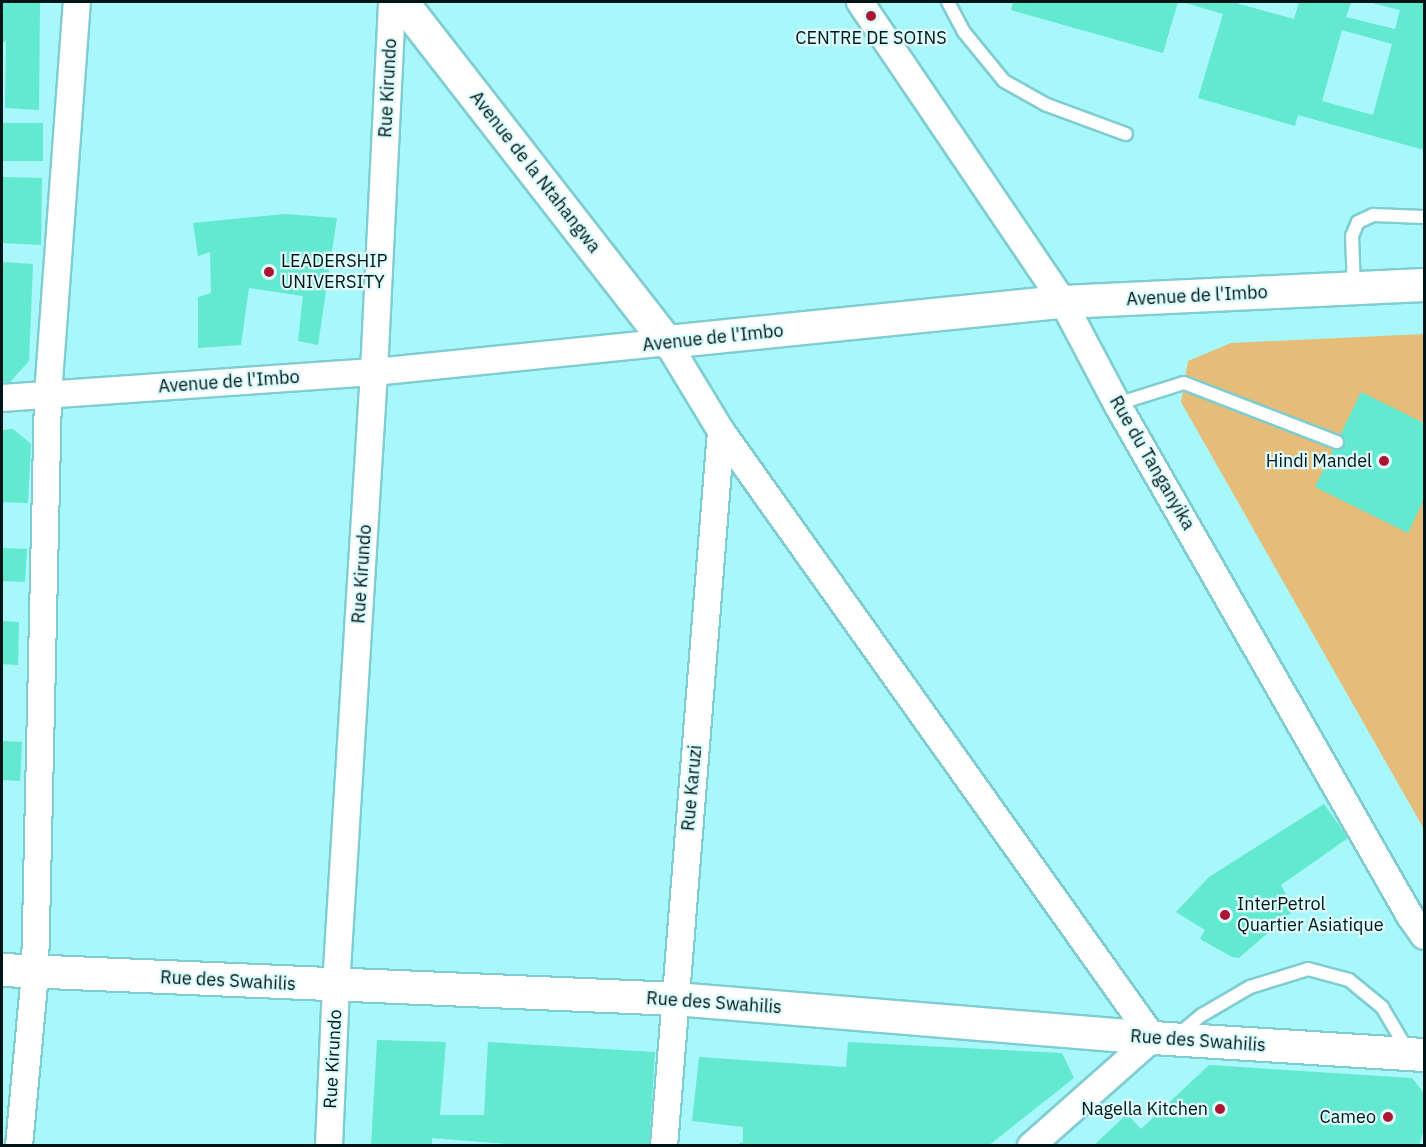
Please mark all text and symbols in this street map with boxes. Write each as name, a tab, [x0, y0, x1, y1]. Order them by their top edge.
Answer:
marker: CENTRE DE SOINS	[862, 7, 880, 25]
place label: CENTRE DE SOINS	[795, 27, 947, 49]
street label: Rue Kirundo	[375, 38, 401, 138]
street label: Avenue de la Ntahangwa	[465, 87, 605, 257]
place label: LEADERSHIP UNIVERSITY	[281, 251, 387, 294]
marker: LEADERSHIP UNIVERSITY	[262, 265, 276, 279]
street label: Avenue de l'Imbo	[1126, 282, 1268, 310]
street label: Avenue de l'Imbo	[641, 320, 785, 356]
street label: Avenue de l'Imbo	[158, 366, 300, 398]
street label: Rue du Tanganyika	[1105, 392, 1199, 534]
place label: Hindi Mandel	[1266, 450, 1372, 472]
marker: Hindi Mandel	[1377, 454, 1391, 468]
street label: Rue Kirundo	[348, 524, 376, 624]
street label: Rue Karuzi	[677, 744, 707, 832]
place label: InterPetrol Quartier Asiatique	[1237, 894, 1384, 936]
marker: InterPetrol Quartier Asiatique	[1218, 908, 1232, 922]
street label: Rue des Swahilis	[160, 967, 296, 995]
street label: Rue des Swahilis	[645, 987, 783, 1019]
street label: Rue Kirundo	[320, 1009, 346, 1109]
street label: Rue des Swahilis	[1129, 1025, 1267, 1057]
place label: Nagella Kitchen	[1081, 1098, 1208, 1120]
marker: Nagella Kitchen	[1213, 1102, 1227, 1116]
place label: Cameo	[1320, 1106, 1376, 1128]
marker: Cameo	[1381, 1110, 1395, 1124]

